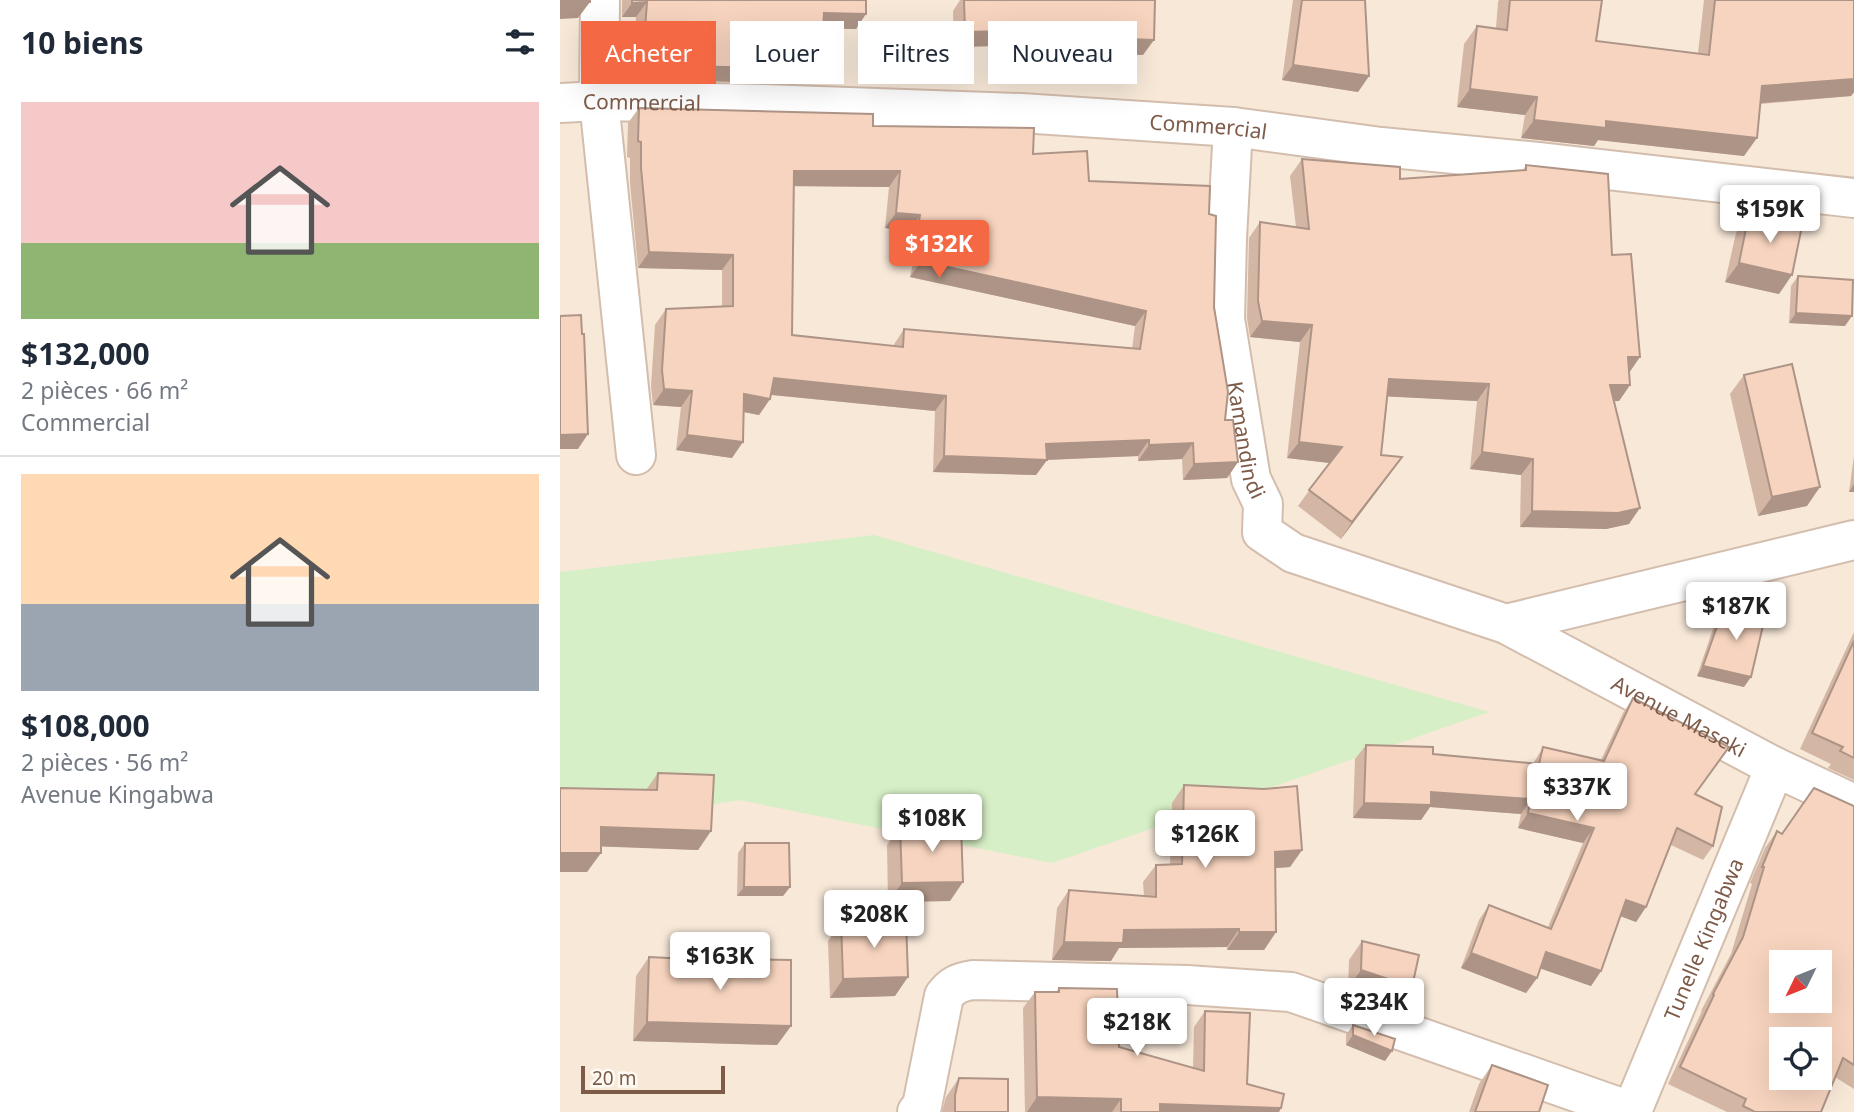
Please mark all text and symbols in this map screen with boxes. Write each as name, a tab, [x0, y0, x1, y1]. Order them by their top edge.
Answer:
chip: Acheter	[581, 21, 716, 84]
chip: Louer	[730, 21, 844, 84]
chip: Filtres	[858, 21, 974, 84]
chip: Nouveau	[988, 21, 1137, 84]
text: 10 biens	[21, 22, 144, 63]
icon: filters	[501, 23, 539, 61]
street label: Commercial	[582, 87, 701, 117]
street label: Commercial	[1148, 108, 1269, 145]
icon: home	[217, 147, 343, 273]
pin: $159K	[1721, 186, 1819, 245]
text: $159K	[1736, 192, 1804, 224]
pin: $132K	[890, 220, 988, 280]
text: $132K	[905, 227, 973, 259]
text: $132,000	[21, 333, 150, 374]
text: 2 pièces · 66 m²	[21, 374, 188, 406]
street label: Kamandindi	[1221, 379, 1272, 503]
text: Commercial	[21, 406, 150, 438]
icon: home	[217, 519, 343, 645]
pin: $187K	[1687, 582, 1785, 642]
text: $187K	[1702, 589, 1770, 621]
street label: Avenue Maseki	[1607, 669, 1751, 763]
text: $108,000	[21, 705, 150, 746]
text: 2 pièces · 56 m²	[21, 746, 188, 778]
pin: $337K	[1528, 764, 1626, 823]
text: $337K	[1543, 770, 1611, 802]
text: Avenue Kingabwa	[21, 778, 214, 810]
pin: $108K	[883, 794, 981, 854]
text: $108K	[898, 801, 966, 833]
pin: $126K	[1156, 810, 1254, 870]
text: $126K	[1171, 817, 1239, 849]
street label: Tunelle Kingabwa	[1657, 854, 1750, 1025]
pin: $208K	[825, 890, 923, 950]
text: $208K	[840, 897, 908, 929]
pin: $163K	[671, 932, 769, 992]
text: $163K	[686, 939, 754, 971]
north arrow	[1769, 950, 1832, 1013]
map controls	[1769, 950, 1832, 1090]
pin: $234K	[1325, 978, 1423, 1038]
text: $234K	[1340, 985, 1408, 1017]
pin: $218K	[1088, 998, 1186, 1058]
text: $218K	[1103, 1005, 1171, 1037]
button: locate	[1769, 1027, 1832, 1090]
scale bar	[581, 1063, 724, 1095]
text: 20 m	[592, 1065, 636, 1091]

